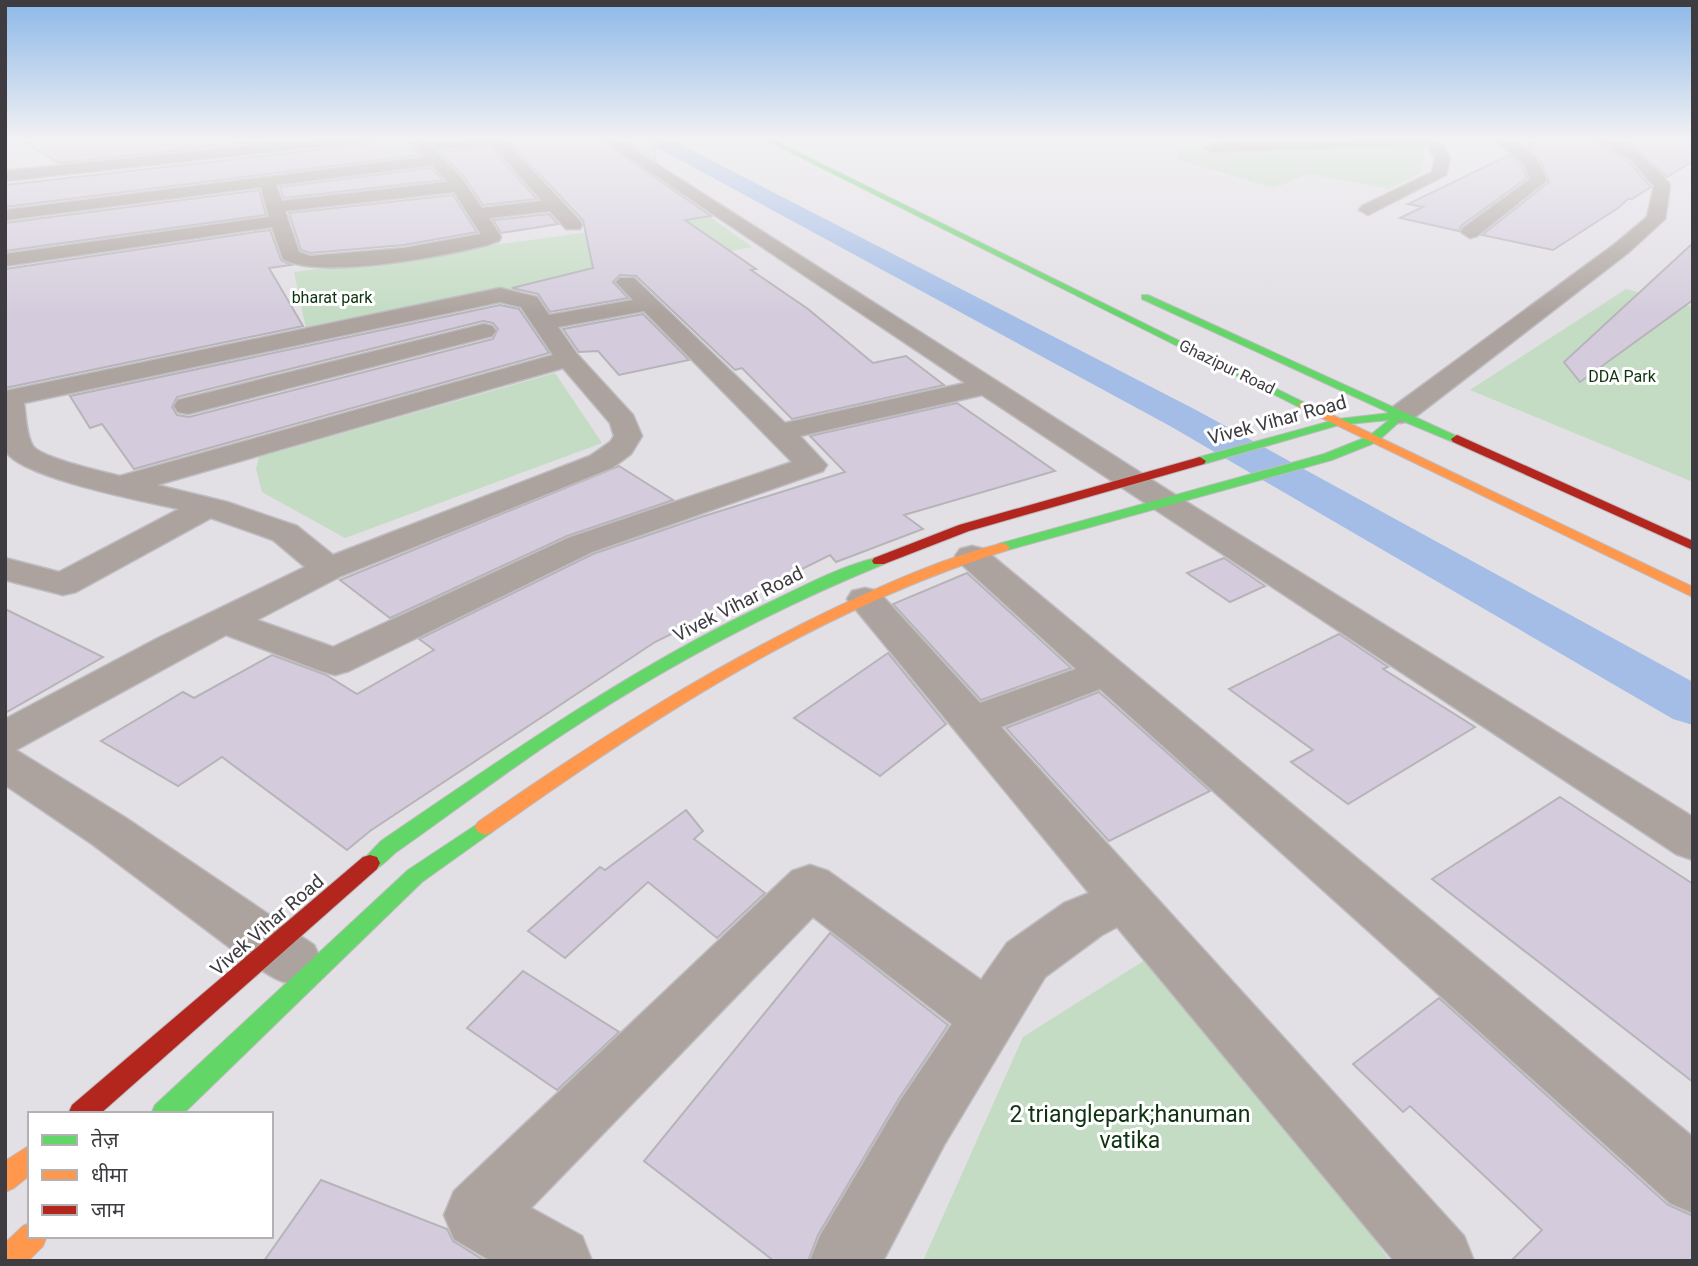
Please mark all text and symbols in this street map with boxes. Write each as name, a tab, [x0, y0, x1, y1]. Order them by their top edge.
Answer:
park label: bharat park	[292, 288, 373, 307]
street label: Ghazipur Road	[1176, 336, 1278, 398]
park label: DDA Park	[1588, 367, 1657, 386]
street label: Vivek Vihar Road	[1205, 390, 1349, 450]
street label: Vivek Vihar Road	[669, 561, 807, 647]
street label: Vivek Vihar Road	[206, 870, 328, 980]
park label: 2 trianglepark;hanuman vatika	[1009, 1101, 1251, 1154]
legend	[28, 1112, 273, 1238]
text: तेज़	[91, 1128, 119, 1152]
text: धीमा	[91, 1163, 128, 1187]
text: जाम	[91, 1198, 125, 1222]

